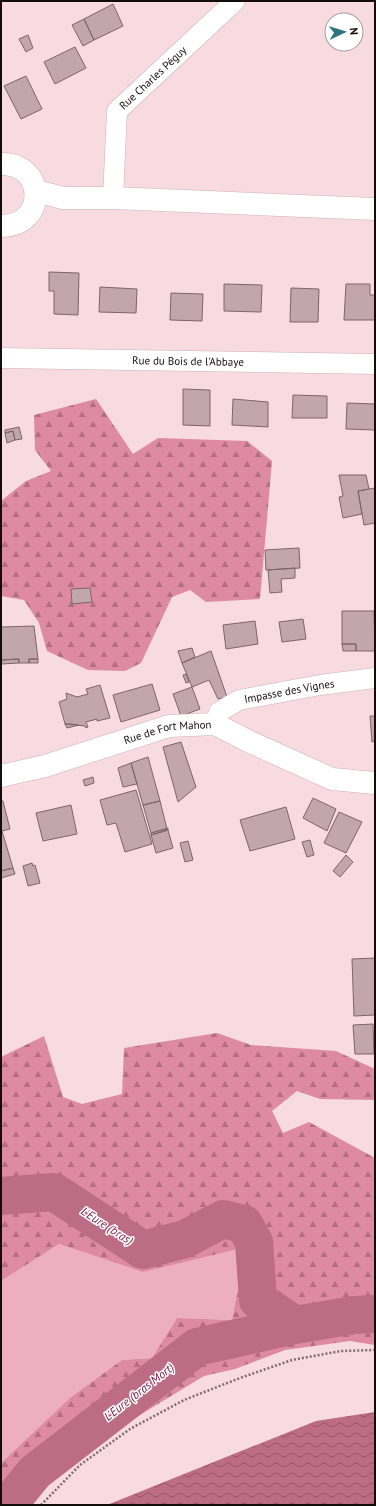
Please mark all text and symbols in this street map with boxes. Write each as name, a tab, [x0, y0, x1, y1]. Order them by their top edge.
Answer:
north arrow	[324, 12, 364, 52]
text: N	[347, 27, 361, 35]
street label: Rue Charles Péguy	[116, 42, 190, 112]
street label: Rue du Bois de l'Abbaye	[132, 353, 244, 369]
street label: Impasse des Vignes	[243, 676, 336, 706]
street label: Rue de Fort Mahon	[122, 717, 212, 747]
water label: L'Eure (bras)	[78, 1203, 136, 1248]
water label: L'Eure (bras Mort)	[101, 1360, 177, 1424]

